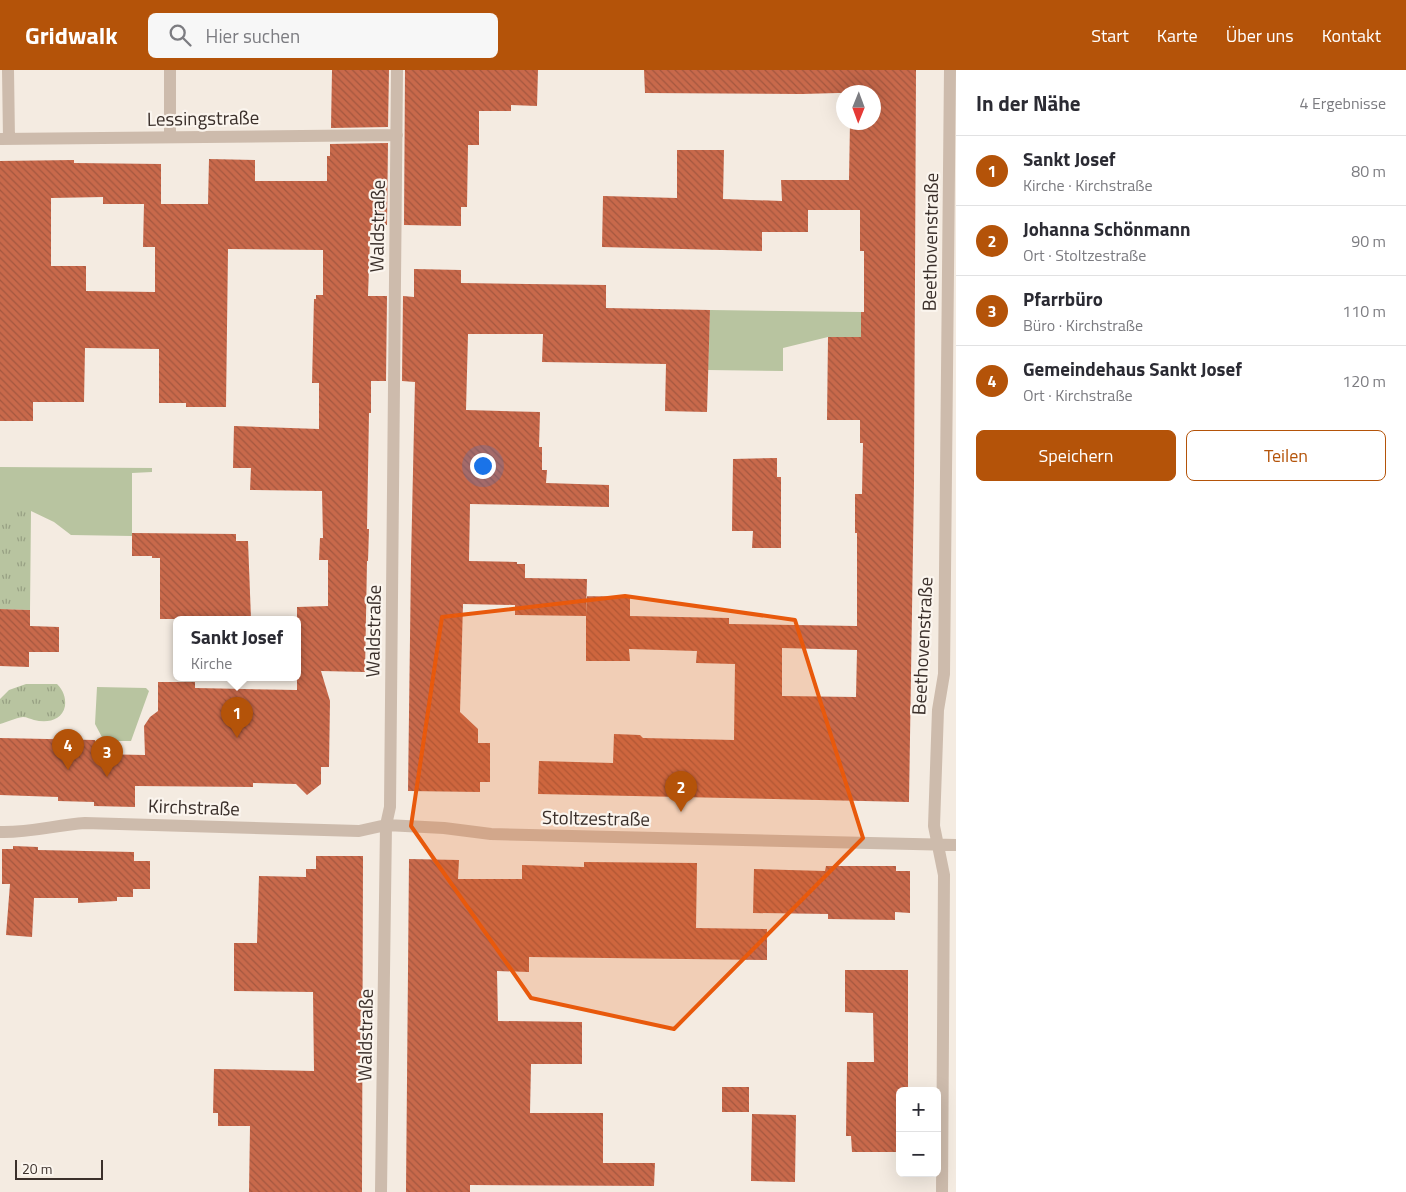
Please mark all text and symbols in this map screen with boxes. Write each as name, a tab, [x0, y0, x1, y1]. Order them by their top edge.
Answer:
search box	[148, 13, 498, 58]
text: Gridwalk	[25, 17, 118, 53]
icon: search	[166, 21, 194, 49]
text: Hier suchen	[206, 21, 300, 50]
text: Start	[1091, 22, 1129, 49]
text: Karte	[1157, 22, 1198, 49]
text: Über uns	[1226, 22, 1294, 49]
text: Kontakt	[1322, 22, 1381, 49]
north arrow	[836, 85, 881, 130]
text: In der Nähe	[976, 87, 1081, 119]
text: 4 Ergebnisse	[1299, 91, 1386, 115]
street label: Lessingstraße	[146, 102, 259, 133]
text: Sankt Josef	[1023, 144, 1116, 173]
text: 1	[988, 159, 996, 183]
text: 80 m	[1351, 159, 1386, 183]
street label: Beethovenstraße	[914, 173, 945, 311]
text: Kirche · Kirchstraße	[1023, 173, 1153, 197]
street label: Waldstraße	[361, 179, 392, 273]
text: Johanna Schönmann	[1023, 214, 1190, 243]
text: 2	[988, 229, 996, 253]
text: 90 m	[1351, 229, 1386, 253]
text: Ort · Stoltzestraße	[1023, 243, 1146, 267]
text: Pfarrbüro	[1023, 284, 1103, 313]
text: 3	[988, 299, 996, 323]
text: 110 m	[1342, 299, 1386, 323]
text: Büro · Kirchstraße	[1023, 313, 1143, 337]
text: Gemeindehaus Sankt Josef	[1023, 354, 1242, 383]
text: 4	[988, 369, 996, 393]
text: 120 m	[1342, 369, 1386, 393]
text: Ort · Kirchstraße	[1023, 383, 1133, 407]
button: Speichern	[976, 430, 1176, 481]
button: Teilen	[1186, 430, 1386, 481]
your location	[470, 453, 496, 479]
street label: Beethovenstraße	[903, 576, 940, 716]
street label: Waldstraße	[357, 584, 388, 678]
popup	[173, 616, 301, 681]
text: Sankt Josef	[191, 622, 283, 651]
text: Kirche	[191, 651, 232, 675]
pin: 1	[221, 697, 253, 738]
pin: 4	[52, 729, 84, 770]
pin: 3	[91, 736, 123, 777]
pin: 2	[665, 771, 697, 812]
street label: Kirchstraße	[148, 790, 240, 823]
street label: Stoltzestraße	[542, 802, 650, 833]
street label: Waldstraße	[349, 988, 380, 1082]
map controls	[896, 1087, 941, 1177]
button: +	[896, 1087, 941, 1132]
button: −	[896, 1132, 941, 1177]
scale bar	[15, 1157, 102, 1180]
text: 20 m	[22, 1158, 52, 1179]

